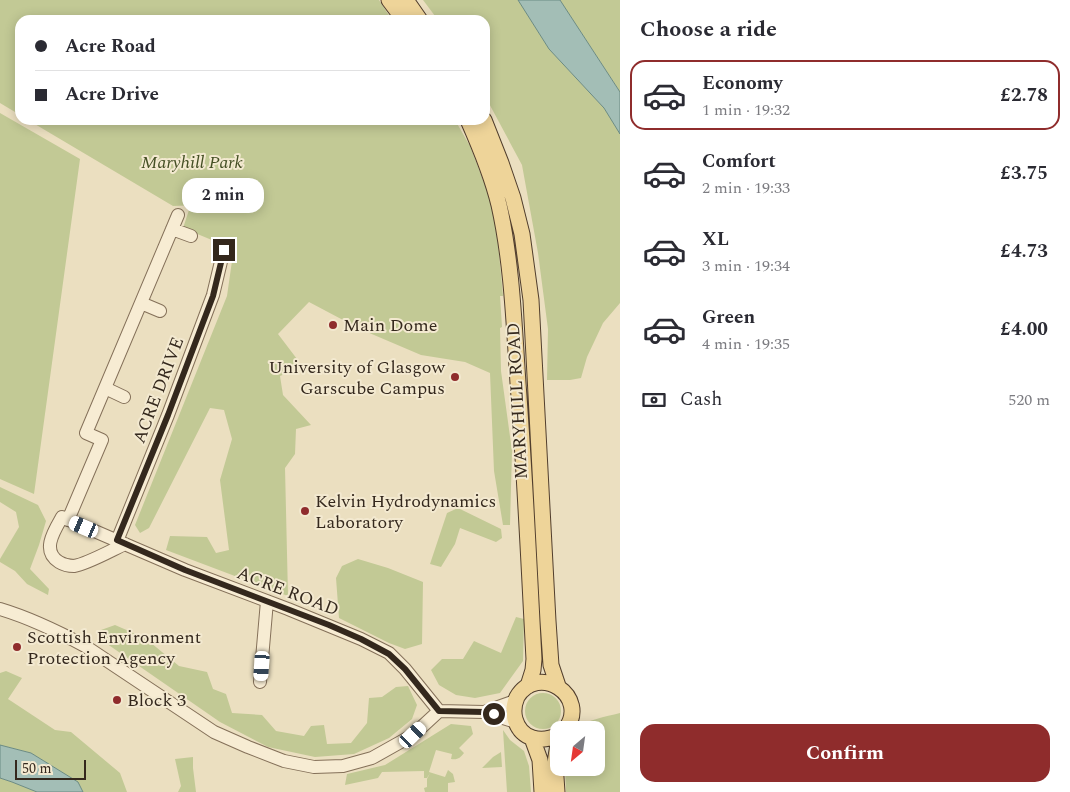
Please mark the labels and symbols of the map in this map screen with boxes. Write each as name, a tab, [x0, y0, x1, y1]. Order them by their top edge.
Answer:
park label: Maryhill Park	[141, 149, 244, 176]
callout: 2 min	[183, 178, 265, 212]
route end	[213, 239, 235, 261]
place label: Main Dome	[343, 312, 438, 339]
marker: Main Dome	[327, 319, 339, 331]
street label: MARYHILL ROAD	[500, 322, 535, 480]
street label: ACRE DRIVE	[126, 333, 191, 447]
place label: University of Glasgow Garscube Campus	[269, 354, 445, 402]
marker: University of Glasgow Garscube Campus	[449, 371, 461, 383]
place label: Kelvin Hydrodynamics Laboratory	[315, 488, 496, 536]
marker: Kelvin Hydrodynamics Laboratory	[299, 505, 311, 517]
car	[67, 514, 100, 540]
street label: ACRE ROAD	[233, 560, 343, 623]
place label: Scottish Environment Protection Agency	[27, 624, 201, 672]
marker: Scottish Environment Protection Agency	[11, 641, 23, 653]
car	[253, 651, 270, 681]
place label: Block 3	[127, 687, 186, 714]
marker: Block 3	[111, 694, 123, 706]
route start	[483, 703, 505, 725]
car	[396, 719, 429, 751]
north arrow	[550, 721, 605, 776]
scale bar	[15, 757, 86, 780]

